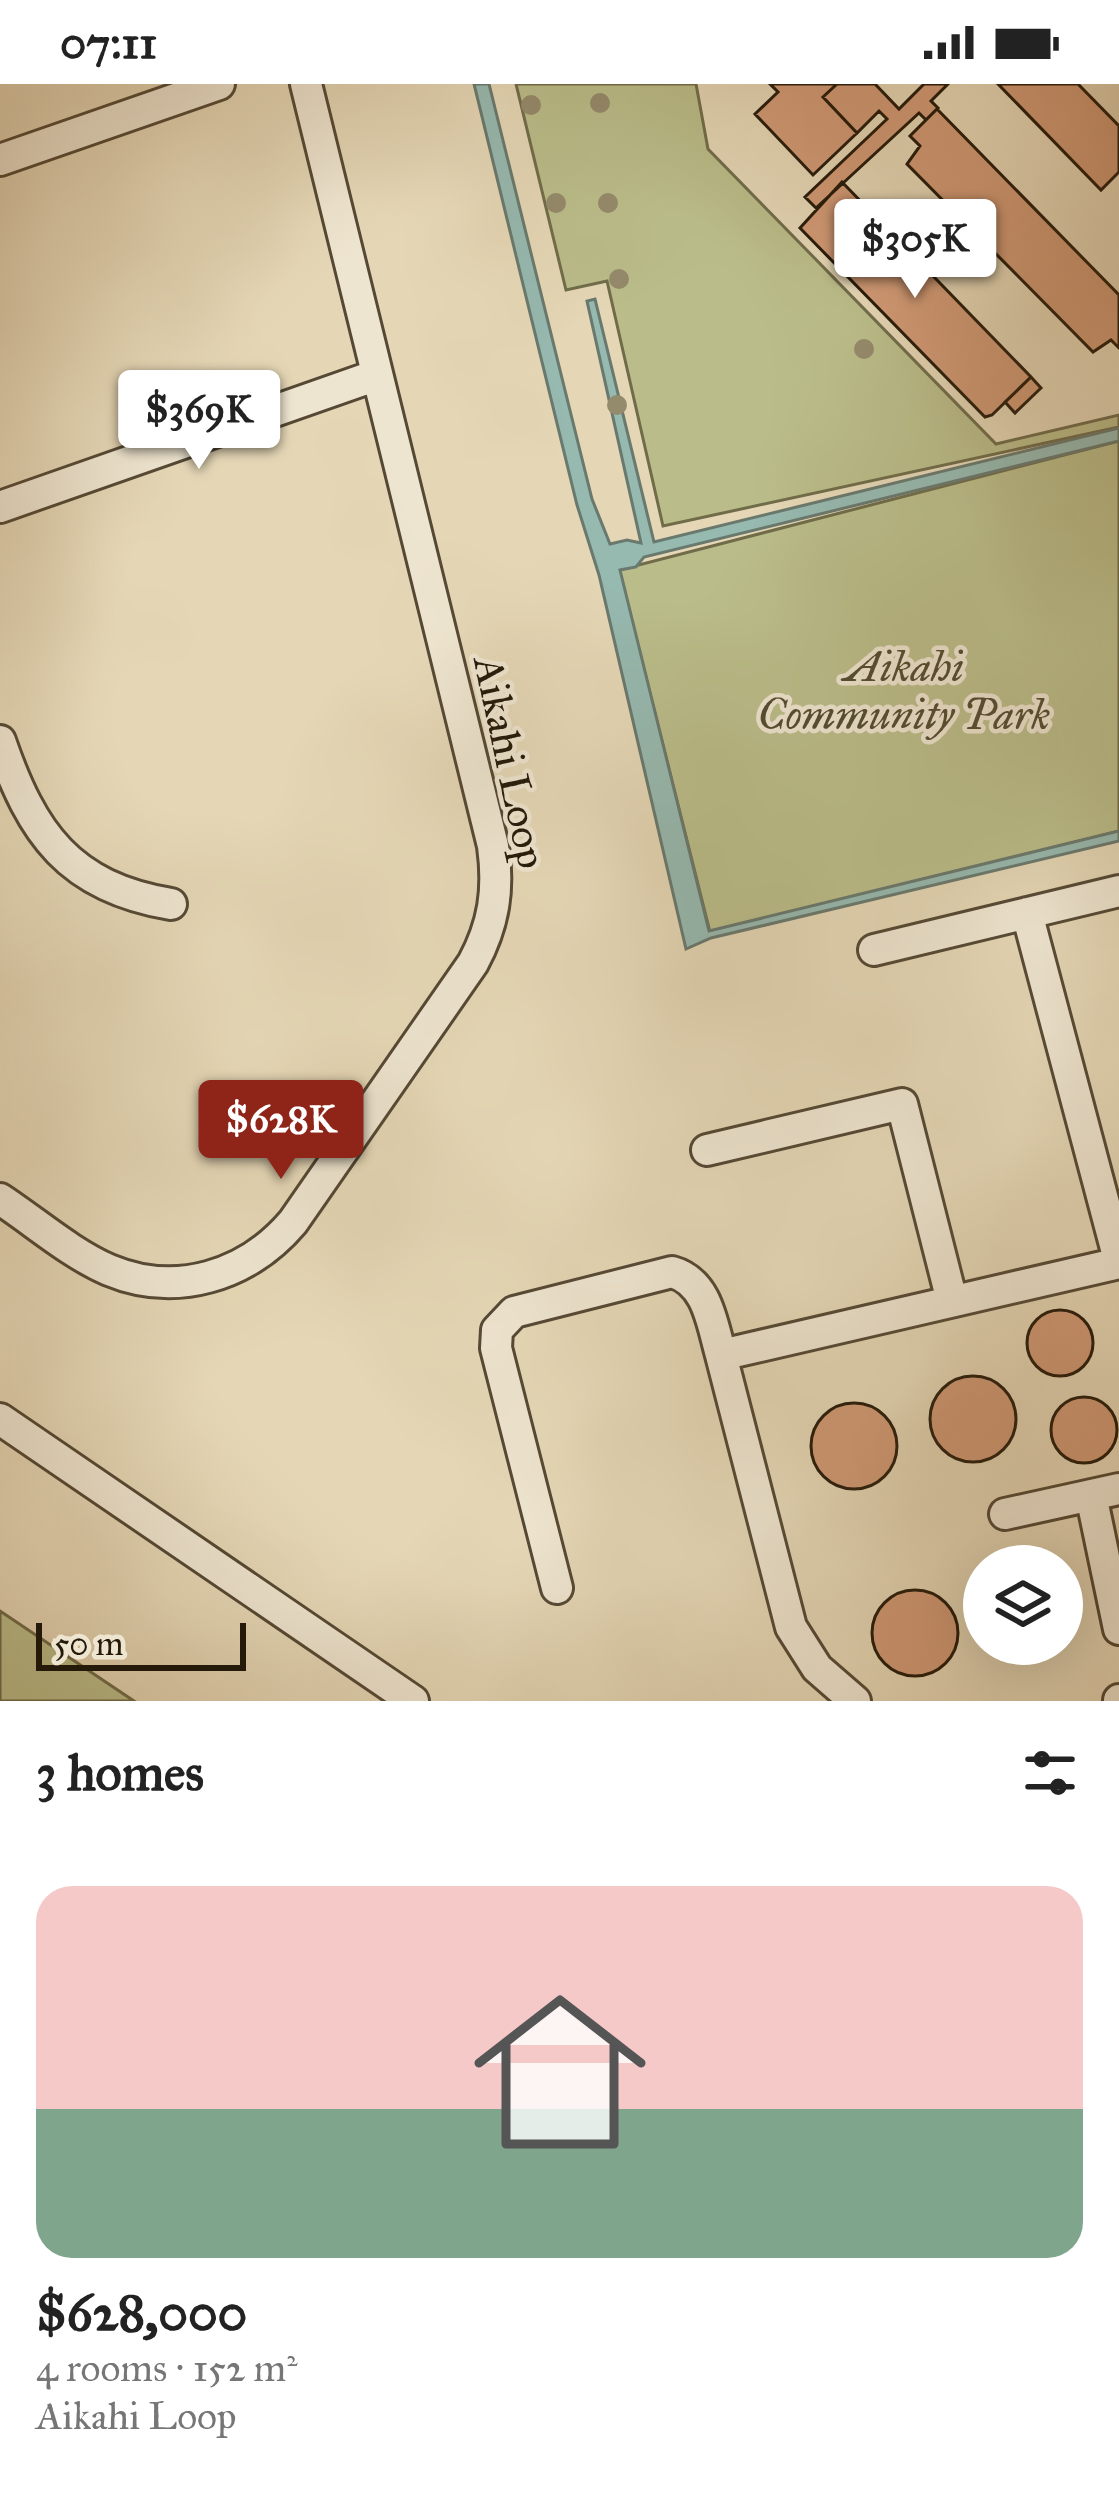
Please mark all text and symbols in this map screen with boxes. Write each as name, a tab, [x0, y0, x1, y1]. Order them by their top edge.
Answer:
text: 07:11	[60, 15, 157, 70]
pin: $305K	[831, 199, 999, 301]
text: $305K	[861, 214, 969, 262]
pin: $369K	[115, 370, 283, 472]
text: $369K	[145, 385, 253, 433]
park label: Aikahi Community Park	[758, 641, 1051, 741]
street label: Aikahi Loop	[462, 649, 558, 873]
pin: $628K	[197, 1080, 365, 1182]
text: $628K	[225, 1095, 337, 1143]
map controls	[963, 1545, 1083, 1665]
button: layers	[963, 1545, 1083, 1665]
scale bar	[36, 1617, 246, 1670]
text: 50 m	[54, 1624, 123, 1664]
icon: filters	[1017, 1740, 1083, 1806]
text: 3 homes	[36, 1742, 204, 1804]
icon: home	[452, 1964, 668, 2180]
text: $628,000	[36, 2282, 247, 2344]
text: 4 rooms · 152 m²	[36, 2344, 298, 2392]
text: Aikahi Loop	[36, 2392, 237, 2440]

